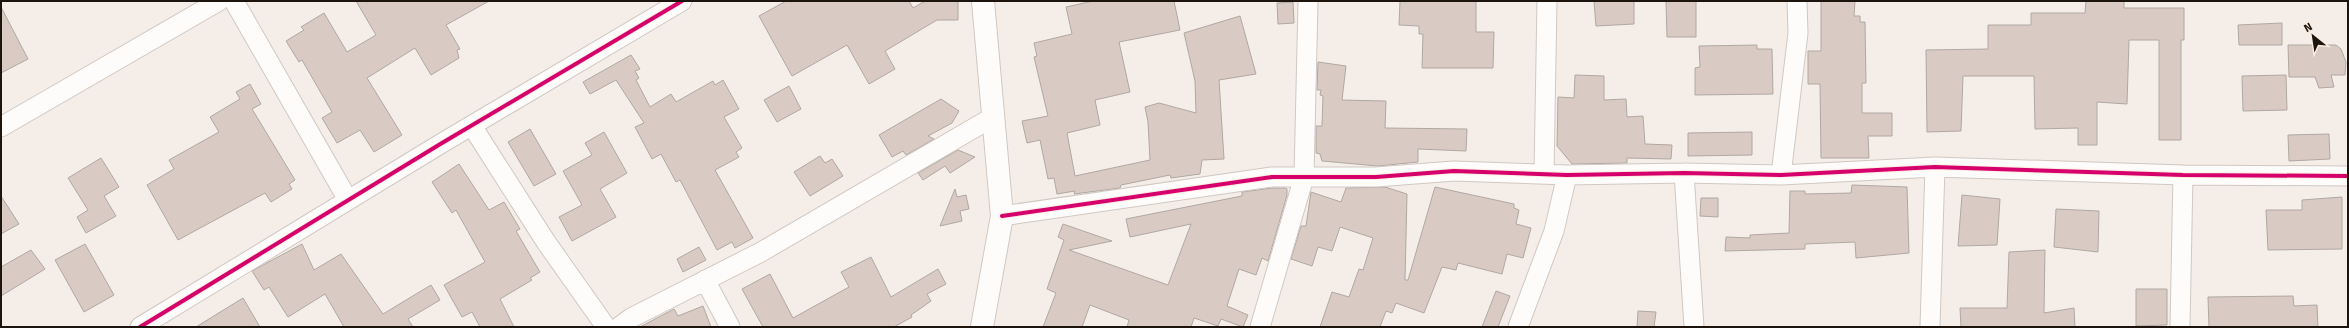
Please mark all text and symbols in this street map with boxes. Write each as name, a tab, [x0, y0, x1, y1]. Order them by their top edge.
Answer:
north arrow	[2293, 16, 2333, 56]
text: N	[2302, 20, 2315, 35]

